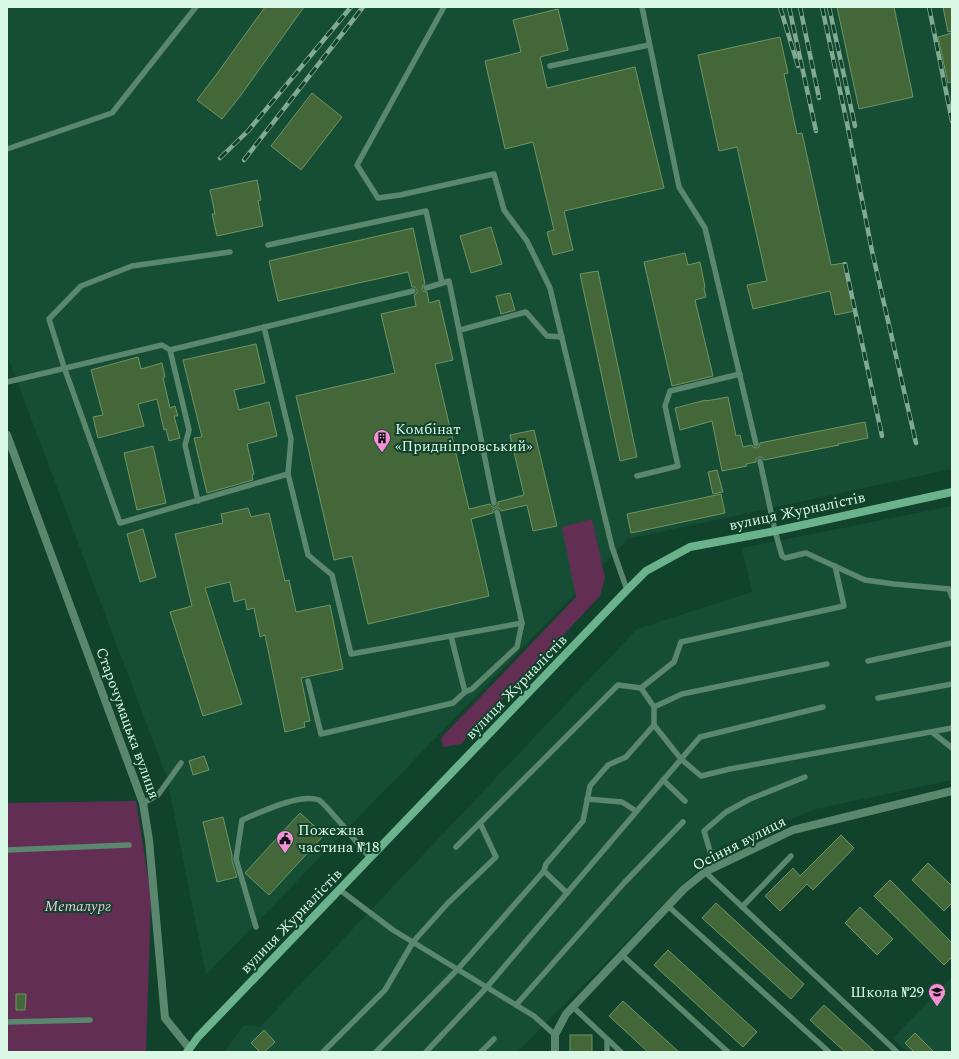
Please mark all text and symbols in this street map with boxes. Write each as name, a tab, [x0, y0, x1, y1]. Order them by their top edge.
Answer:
place label: Комбінат «Придніпровський»	[395, 418, 533, 458]
building icon: Комбінат «Придніпровський»	[372, 428, 392, 453]
street label: вулиця Журналістів	[727, 486, 868, 537]
street label: вулиця Журналістів	[460, 629, 573, 745]
street label: Старочумацька вулиця	[89, 644, 166, 802]
street label: Осіння вулиця	[688, 810, 790, 877]
place label: Пожежна частина №18	[298, 819, 380, 859]
public building icon: Пожежна частина №18	[275, 829, 295, 854]
street label: вулиця Журналістів	[235, 863, 348, 979]
park label: Металург	[45, 895, 111, 918]
place label: Школа №29	[850, 981, 924, 1004]
school or university icon: Школа №29	[927, 982, 947, 1007]

